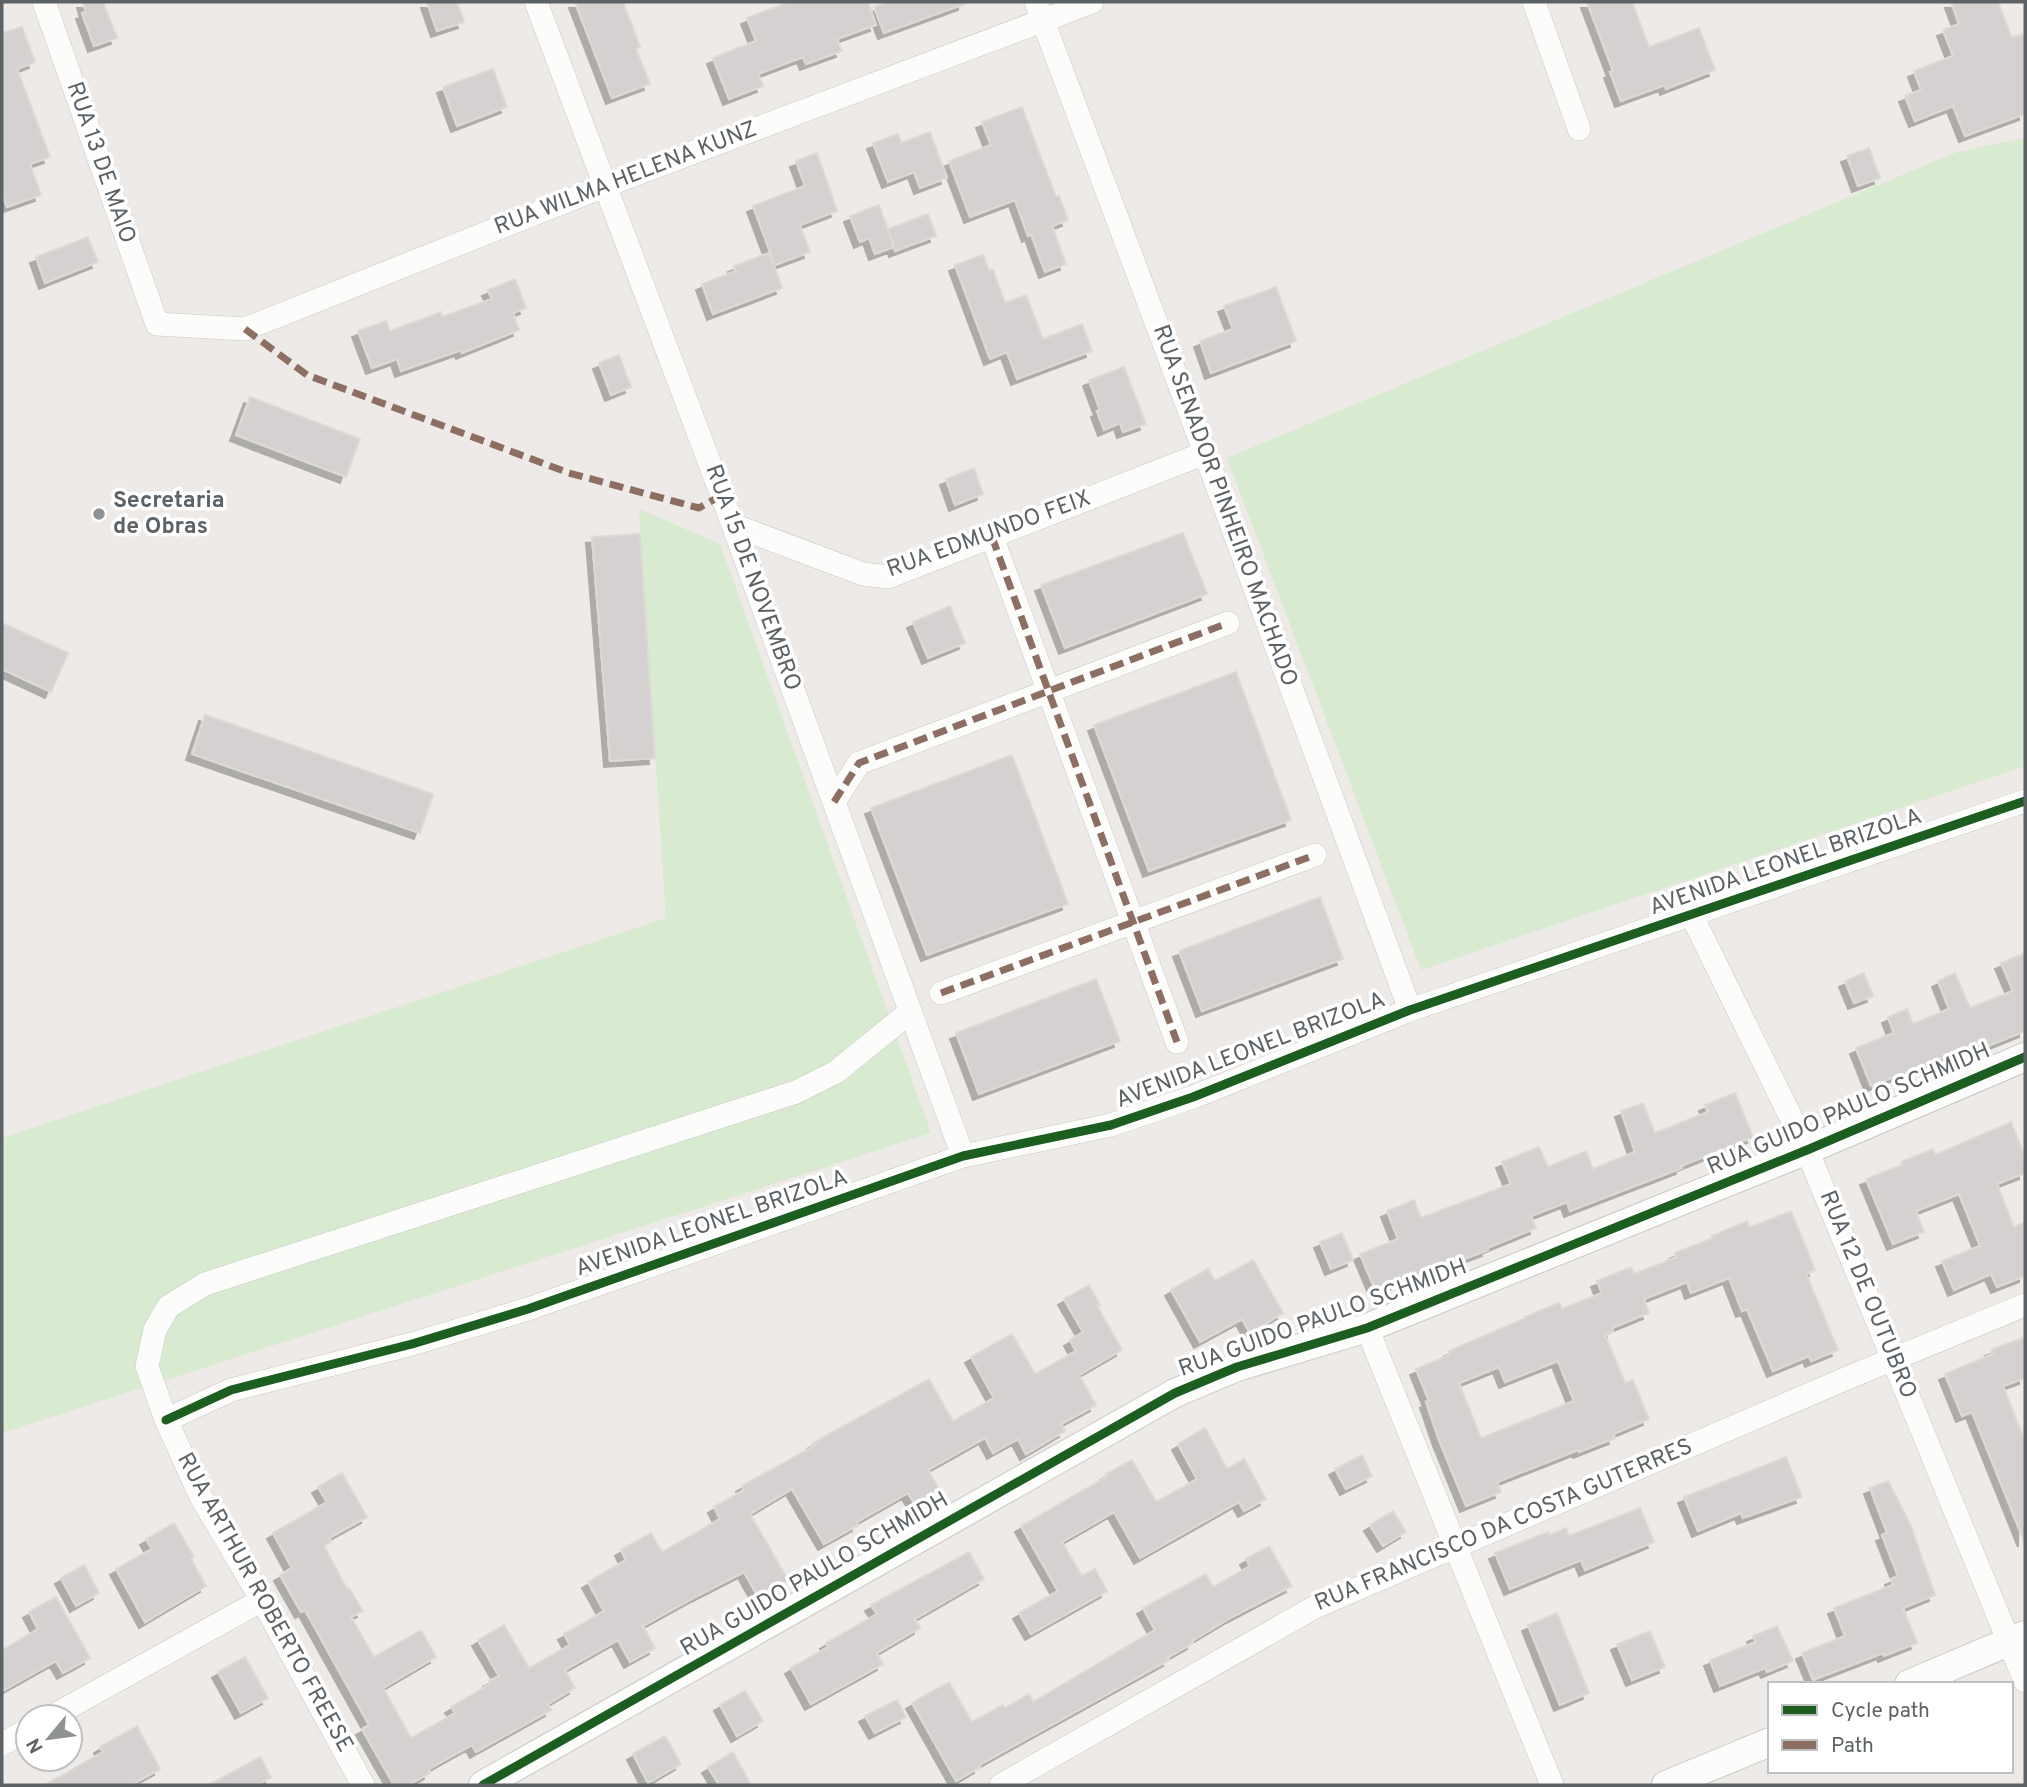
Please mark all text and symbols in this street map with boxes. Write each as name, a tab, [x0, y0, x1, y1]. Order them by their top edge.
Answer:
street label: RUA 13 DE MAIO	[59, 78, 141, 248]
street label: RUA WILMA HELENA KUNZ	[490, 115, 762, 243]
street label: RUA SENADOR PINHEIRO MACHADO	[1145, 321, 1303, 691]
street label: RUA 15 DE NOVEMBRO	[698, 461, 806, 695]
street label: RUA EDMUNDO FEIX	[883, 485, 1095, 585]
place label: Secretaria de Obras	[113, 487, 225, 542]
marker: Secretaria de Obras	[91, 506, 107, 522]
street label: AVENIDA LEONEL BRIZOLA	[1646, 803, 1926, 923]
street label: AVENIDA LEONEL BRIZOLA	[1112, 986, 1390, 1116]
street label: RUA GUIDO PAULO SCHMIDH	[1703, 1037, 1995, 1183]
street label: AVENIDA LEONEL BRIZOLA	[572, 1164, 852, 1284]
street label: RUA 12 DE OUTUBRO	[1812, 1187, 1922, 1403]
street label: RUA GUIDO PAULO SCHMIDH	[1175, 1253, 1471, 1385]
street label: RUA FRANCISCO DA COSTA GUTERRES	[1311, 1433, 1697, 1619]
street label: RUA ARTHUR ROBERTO FREESE	[169, 1448, 359, 1758]
street label: RUA GUIDO PAULO SCHMIDH	[676, 1486, 954, 1664]
legend	[1768, 1682, 2013, 1773]
text: Cycle path	[1831, 1698, 1930, 1725]
north arrow	[14, 1703, 84, 1773]
text: N	[22, 1733, 50, 1757]
text: Path	[1831, 1733, 1874, 1760]

